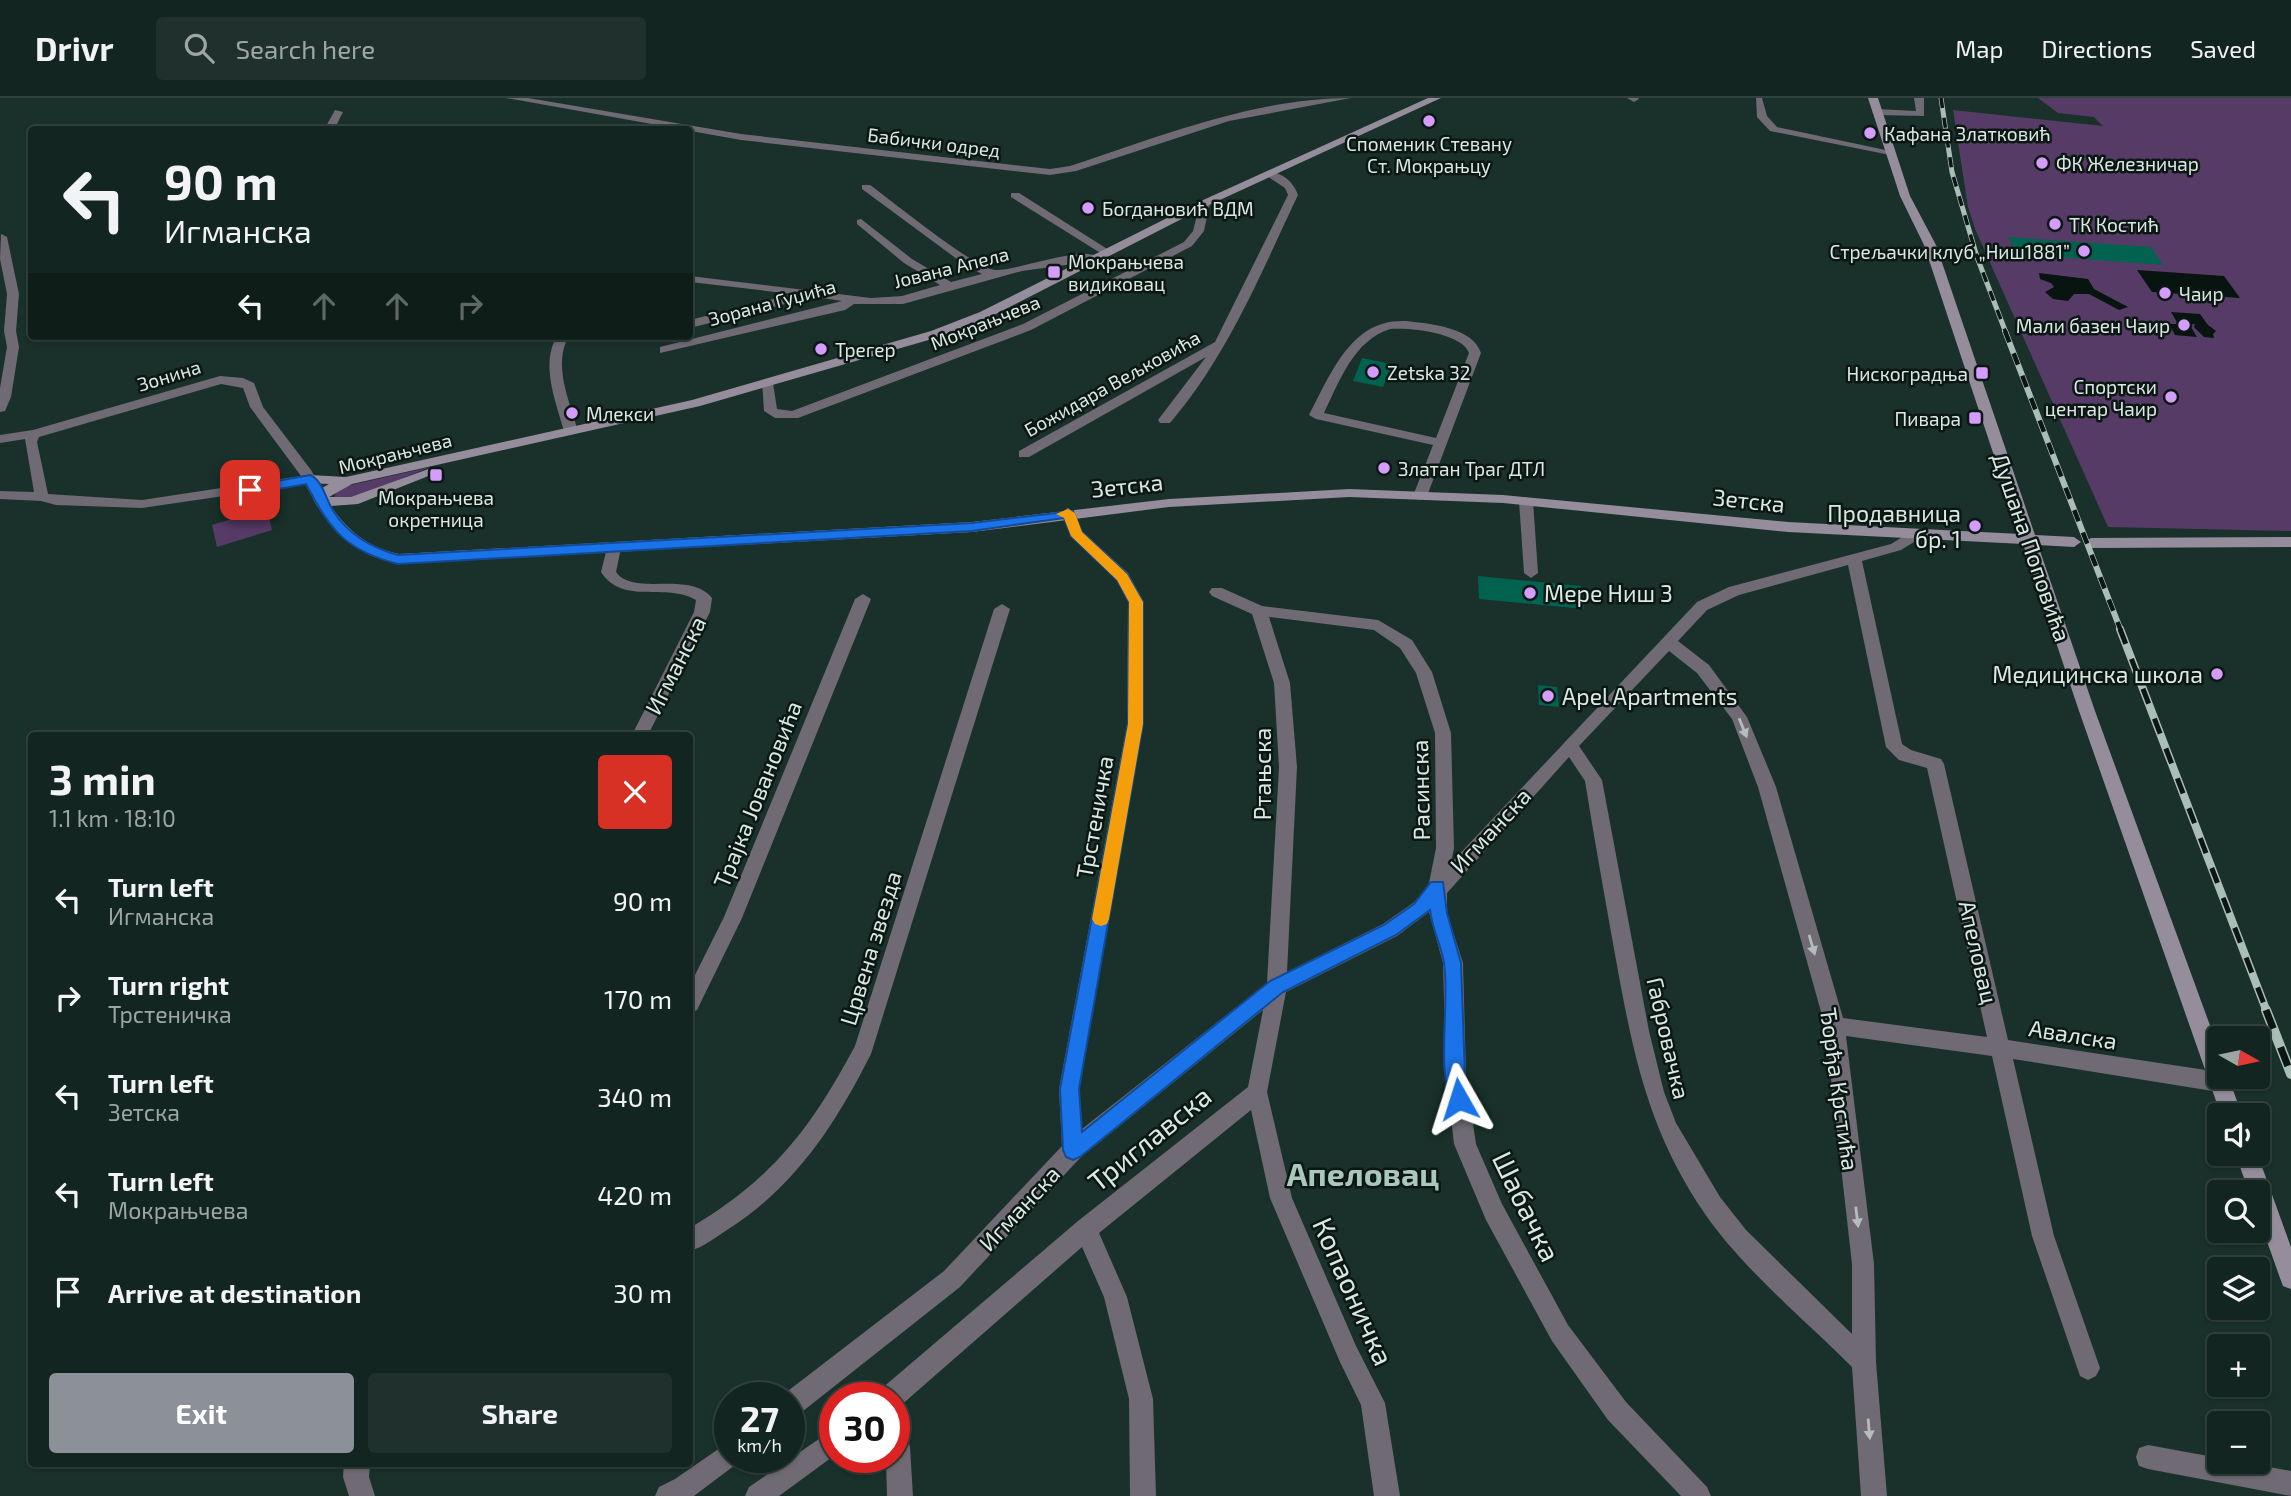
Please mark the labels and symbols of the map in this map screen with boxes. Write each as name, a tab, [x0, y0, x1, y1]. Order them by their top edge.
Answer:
marker: Споменик Стевану Ст. Мокрањцу	[1421, 113, 1437, 129]
street label: Бабички одред	[866, 122, 1002, 162]
place label: Кафана Златковић	[1884, 122, 2050, 145]
marker: Кафана Златковић	[1862, 125, 1878, 141]
place label: Споменик Стевану Ст. Мокрањцу	[1346, 132, 1512, 178]
place label: ФК Железничар	[2056, 152, 2199, 175]
marker: ФК Железничар	[2034, 155, 2050, 171]
place label: Богдановић ВДМ	[1102, 197, 1254, 220]
marker: Богдановић ВДМ	[1080, 200, 1096, 216]
place label: ТК Костић	[2069, 213, 2159, 236]
marker: ТК Костић	[2047, 216, 2063, 232]
place label: Стрељачки клуб „Ниш1881”	[1829, 240, 2070, 264]
street label: Јована Апела	[891, 242, 1011, 292]
marker: Стрељачки клуб „Ниш1881”	[2076, 243, 2092, 259]
place label: Мокрањчева видиковац	[1068, 250, 1184, 295]
marker: Мокрањчева видиковац	[1046, 264, 1062, 280]
street label: Зорана Гуџића	[706, 274, 838, 331]
place label: Чаир	[2179, 282, 2224, 305]
marker: Чаир	[2157, 285, 2173, 301]
street label: Мокрањчева	[927, 290, 1043, 354]
place label: Мали базен Чаир	[2016, 314, 2170, 337]
marker: Мали базен Чаир	[2176, 317, 2192, 333]
street label: Божидара Вељковића	[1020, 325, 1204, 441]
place label: Трегер	[835, 338, 896, 361]
marker: Трегер	[813, 341, 829, 357]
street label: Зонина	[135, 354, 203, 396]
place label: Zetska 32	[1387, 361, 1470, 384]
place label: Нискоградња	[1846, 362, 1968, 385]
marker: Zetska 32	[1365, 364, 1381, 380]
marker: Нискоградња	[1974, 365, 1990, 381]
place label: Спортски центар Чаир	[2045, 375, 2157, 420]
marker: Спортски центар Чаир	[2163, 389, 2179, 405]
place label: Млекси	[586, 402, 654, 425]
marker: Млекси	[564, 405, 580, 421]
place label: Пивара	[1895, 407, 1961, 430]
marker: Пивара	[1967, 410, 1983, 426]
street label: Мокрањчева	[336, 428, 454, 478]
street label: Душана Поповића	[1986, 449, 2077, 645]
place label: Златан Траг ДТЛ	[1398, 457, 1545, 480]
pin	[220, 460, 280, 520]
marker: Златан Траг ДТЛ	[1376, 460, 1392, 476]
marker: Мокрањчева окретница	[428, 467, 444, 483]
street label: Зетска	[1090, 467, 1164, 503]
street label: Зетска	[1712, 482, 1786, 518]
place label: Мокрањчева окретница	[378, 486, 494, 531]
place label: Продавница бр. 1	[1827, 499, 1961, 553]
marker: Продавница бр. 1	[1967, 518, 1983, 534]
place label: Мере Ниш 3	[1544, 579, 1673, 607]
marker: Мере Ниш 3	[1522, 585, 1538, 601]
street label: Игманска	[638, 611, 712, 719]
place label: Медицинска школа	[1992, 660, 2203, 688]
marker: Медицинска школа	[2209, 666, 2225, 682]
place label: Apel Apartments	[1562, 682, 1737, 710]
marker: Apel Apartments	[1540, 688, 1556, 704]
street label: Трајка Јовановића	[707, 697, 807, 891]
one-way arrow	[1738, 718, 1749, 739]
street label: Ртањска	[1248, 728, 1276, 820]
street label: Расинска	[1405, 739, 1435, 841]
street label: Трстеничка	[1069, 754, 1119, 880]
street label: Игманска	[1444, 782, 1536, 878]
street label: Црвена звезда	[833, 868, 907, 1028]
street label: Апеловац	[1954, 898, 2004, 1006]
one-way arrow	[1808, 935, 1818, 956]
street label: Габровачка	[1641, 974, 1697, 1102]
street label: Ђорђа Крстића	[1815, 1006, 1865, 1172]
street label: Авалска	[2027, 1013, 2119, 1055]
north arrow	[2207, 1026, 2270, 1088]
position arrow	[1422, 1062, 1496, 1136]
street label: Триглавска	[1081, 1078, 1217, 1198]
street label: Шабачка	[1486, 1145, 1568, 1267]
district label: Апеловац	[1287, 1154, 1439, 1192]
street label: Игманска	[973, 1160, 1065, 1256]
one-way arrow	[1852, 1206, 1863, 1228]
street label: Копаоничка	[1306, 1212, 1402, 1370]
speed limit sign: 30	[819, 1382, 910, 1473]
one-way arrow	[1864, 1418, 1875, 1440]

